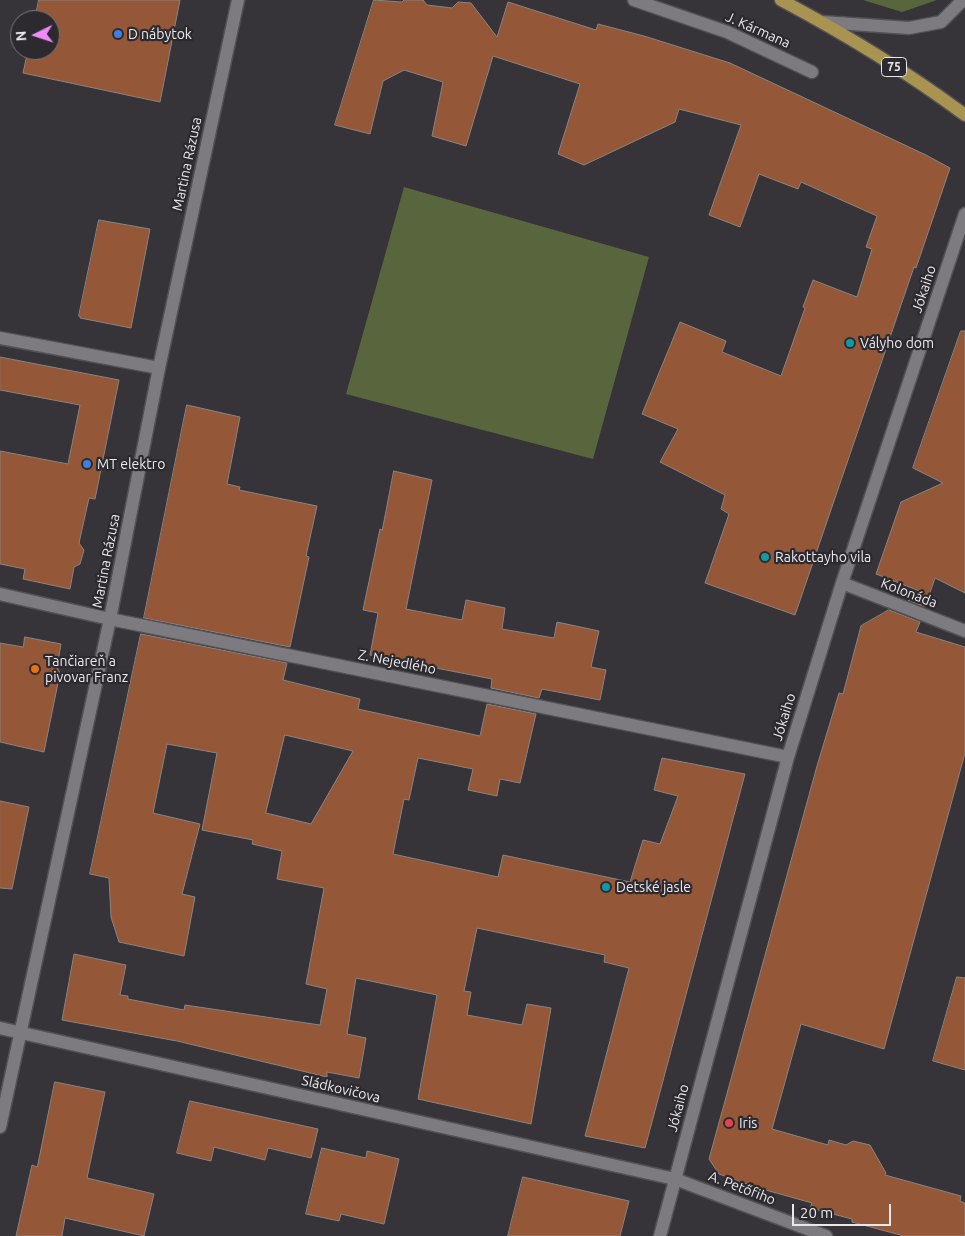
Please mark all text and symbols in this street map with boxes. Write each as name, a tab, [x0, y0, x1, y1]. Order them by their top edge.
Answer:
street label: J. Kármana	[723, 8, 793, 52]
north arrow	[10, 10, 60, 60]
place label: D nábytok	[128, 26, 192, 42]
marker: D nábytok	[112, 28, 124, 40]
text: N	[13, 30, 29, 42]
road number: 75	[882, 58, 906, 76]
street label: Martina Rázusa	[169, 116, 205, 212]
street label: Jókaiho	[908, 263, 940, 315]
place label: Vályho dom	[860, 335, 934, 351]
marker: Vályho dom	[844, 337, 856, 349]
place label: MT elektro	[97, 456, 165, 472]
marker: MT elektro	[81, 458, 93, 470]
street label: Martina Rázusa	[89, 512, 123, 610]
place label: Rakottayho vila	[775, 549, 871, 565]
marker: Rakottayho vila	[759, 551, 771, 563]
street label: Kolonáda	[878, 575, 940, 611]
street label: Z. Nejedlého	[356, 646, 438, 678]
place label: Tančiareň a pivovar Franz	[45, 653, 128, 686]
marker: Tančiareň a pivovar Franz	[29, 663, 41, 675]
street label: Jókaiho	[769, 691, 799, 743]
place label: Detské jasle	[616, 879, 691, 895]
marker: Detské jasle	[600, 881, 612, 893]
street label: Sládkovičova	[300, 1072, 382, 1106]
street label: Jókaiho	[664, 1082, 692, 1134]
place label: Iris	[739, 1115, 757, 1131]
marker: Iris	[723, 1117, 735, 1129]
street label: A. Petőfiho	[706, 1168, 778, 1208]
scale bar	[795, 1194, 894, 1226]
text: 20 m	[800, 1204, 833, 1221]

